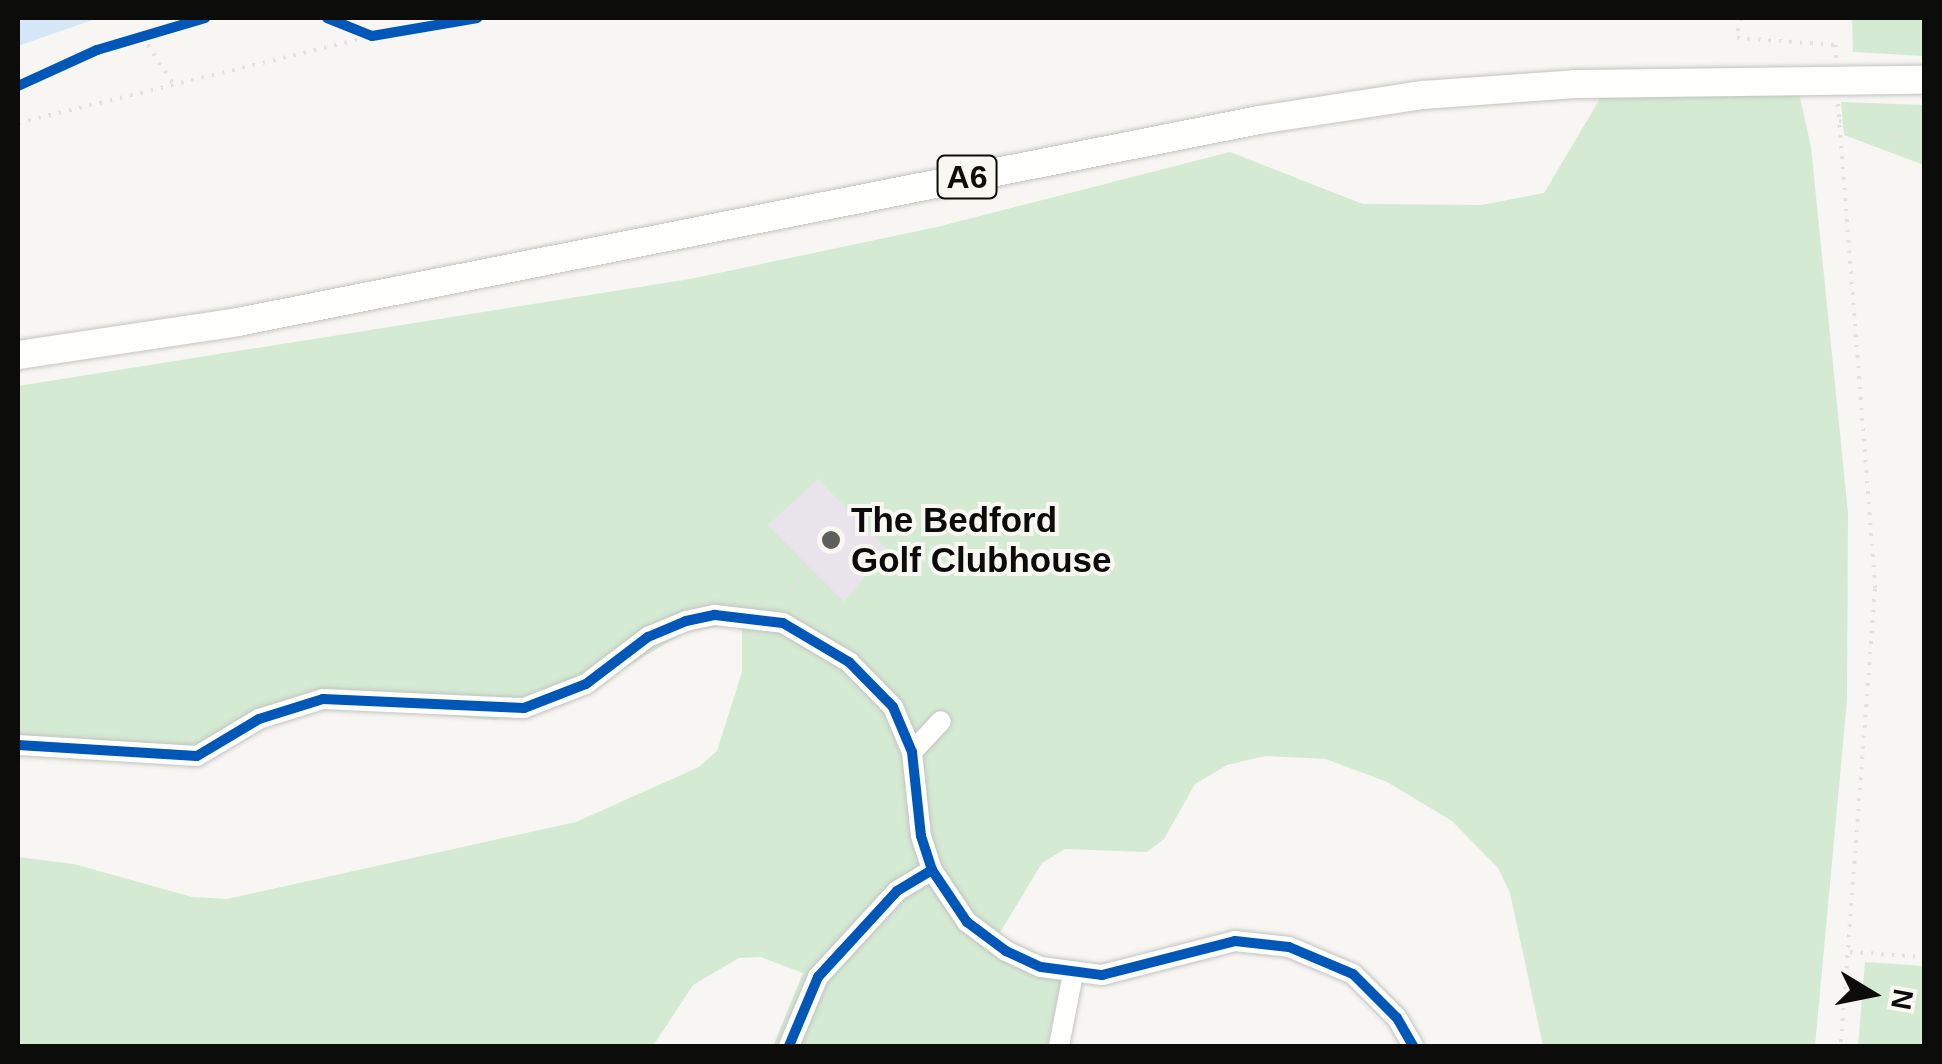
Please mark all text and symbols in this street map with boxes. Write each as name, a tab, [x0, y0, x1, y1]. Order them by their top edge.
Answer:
road number: A6	[934, 150, 1000, 204]
place label: The Bedford Golf Clubhouse	[851, 499, 1112, 581]
marker: The Bedford Golf Clubhouse	[820, 529, 842, 551]
north arrow	[1822, 944, 1922, 1044]
text: N	[1885, 987, 1919, 1012]

